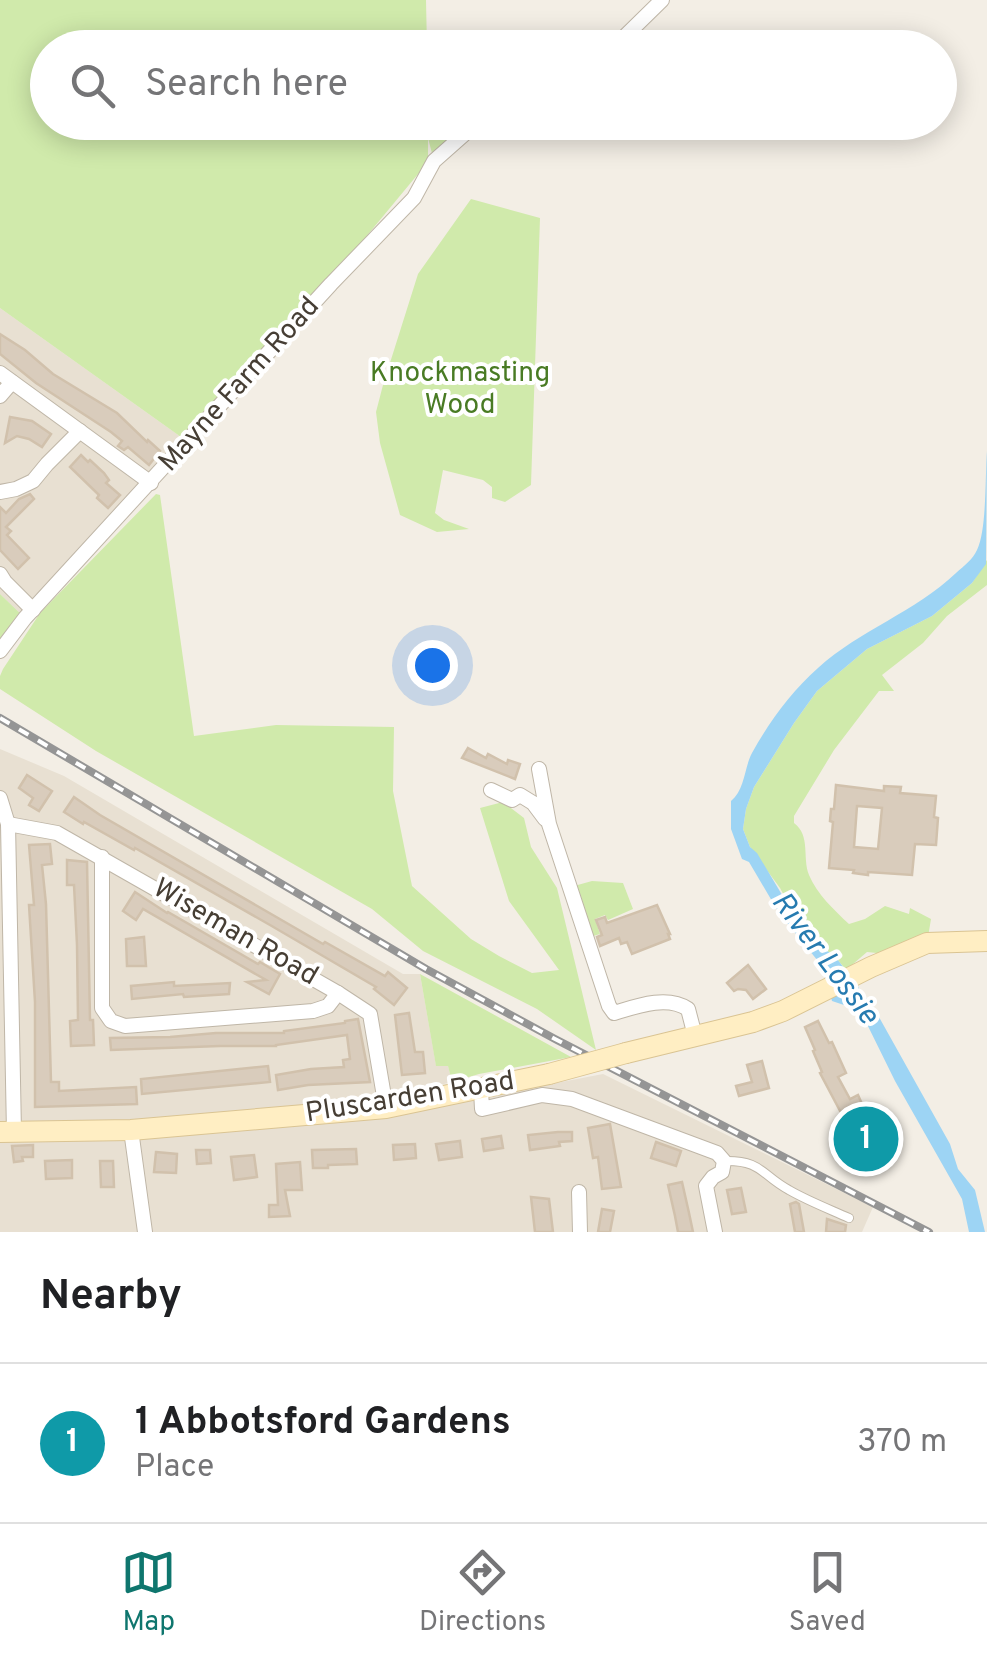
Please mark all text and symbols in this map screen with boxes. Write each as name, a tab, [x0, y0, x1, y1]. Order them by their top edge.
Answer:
search box	[30, 30, 957, 140]
icon: search	[65, 58, 120, 113]
text: Search here	[145, 61, 348, 110]
street label: Mayne Farm Road	[152, 290, 328, 480]
park label: Knockmasting Wood	[370, 356, 550, 424]
your location	[407, 640, 458, 691]
street label: Wiseman Road	[146, 871, 324, 995]
water label: River Lossie	[762, 885, 886, 1033]
street label: Pluscarden Road	[303, 1064, 517, 1132]
pin: 1	[834, 1102, 898, 1176]
text: Nearby	[40, 1271, 182, 1324]
text: 1 Abbotsford Gardens	[135, 1399, 511, 1448]
text: 1	[66, 1423, 79, 1463]
text: 370 m	[857, 1423, 947, 1463]
text: Place	[135, 1448, 214, 1488]
tab: Map	[121, 1545, 176, 1641]
tab: Directions	[419, 1545, 546, 1641]
tab: Saved	[789, 1545, 866, 1641]

